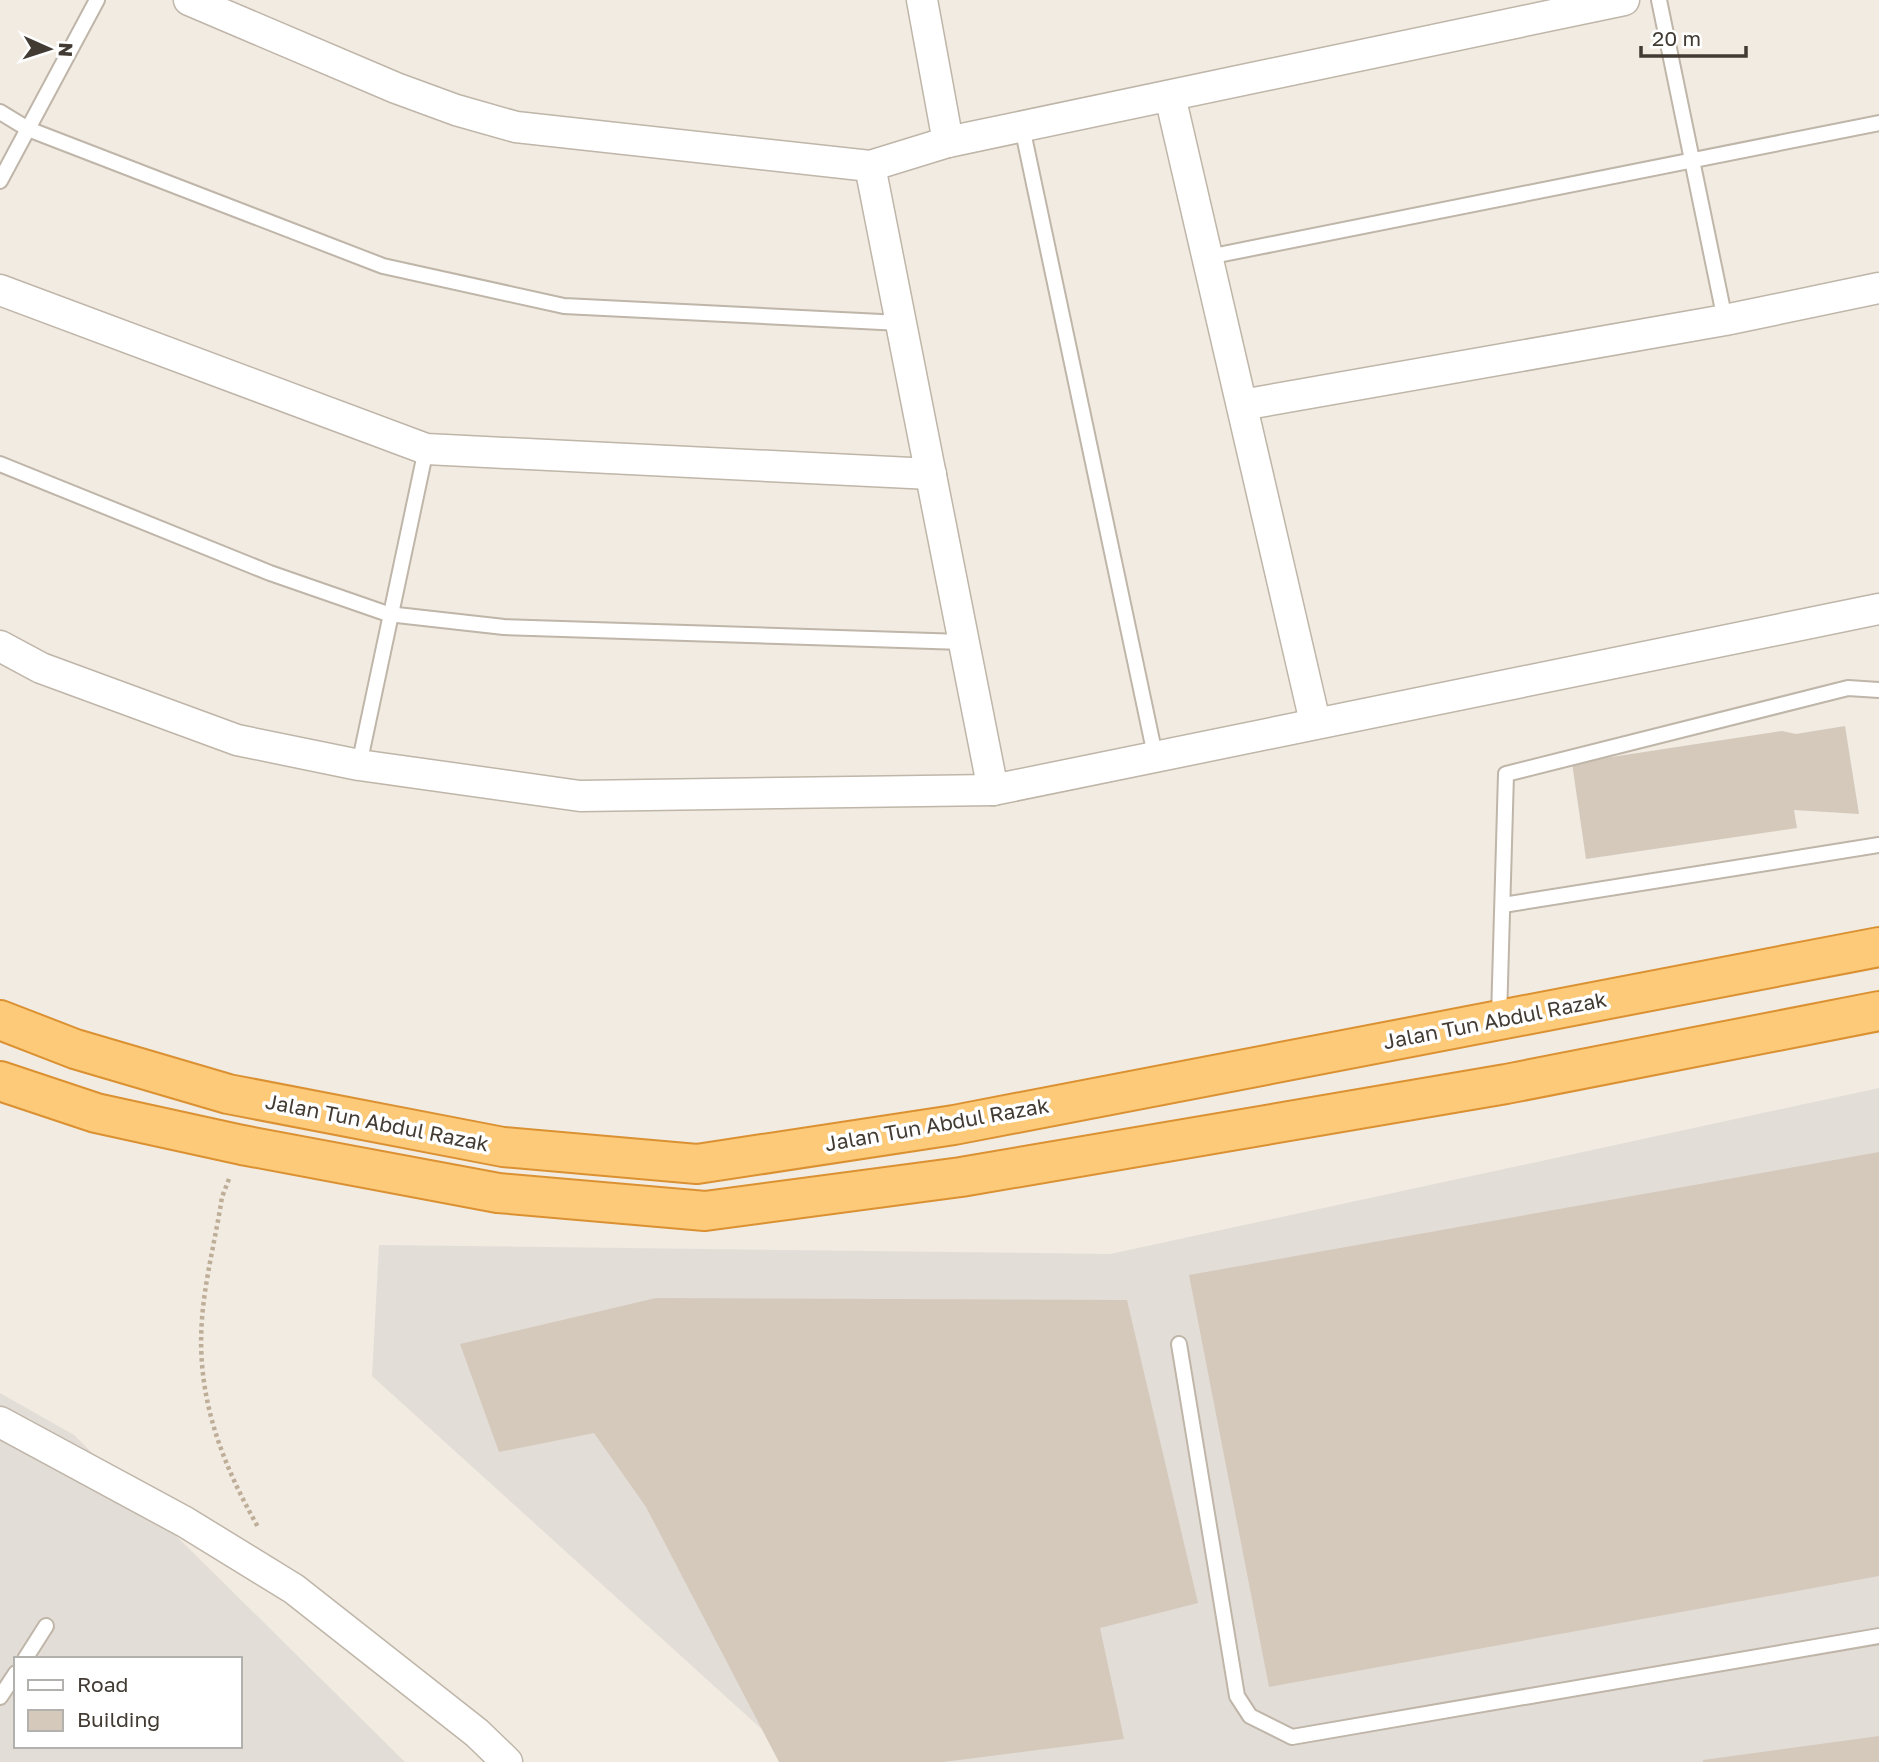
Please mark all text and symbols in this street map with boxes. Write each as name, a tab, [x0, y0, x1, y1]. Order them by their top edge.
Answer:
north arrow	[14, 14, 84, 84]
scale bar	[1641, 14, 1746, 58]
text: 20 m	[1652, 25, 1701, 51]
text: N	[55, 42, 78, 58]
street label: Jalan Tun Abdul Razak	[1381, 986, 1609, 1054]
street label: Jalan Tun Abdul Razak	[263, 1088, 491, 1156]
street label: Jalan Tun Abdul Razak	[823, 1091, 1051, 1157]
legend	[14, 1657, 242, 1748]
text: Road	[77, 1671, 128, 1697]
text: Building	[77, 1706, 160, 1732]

